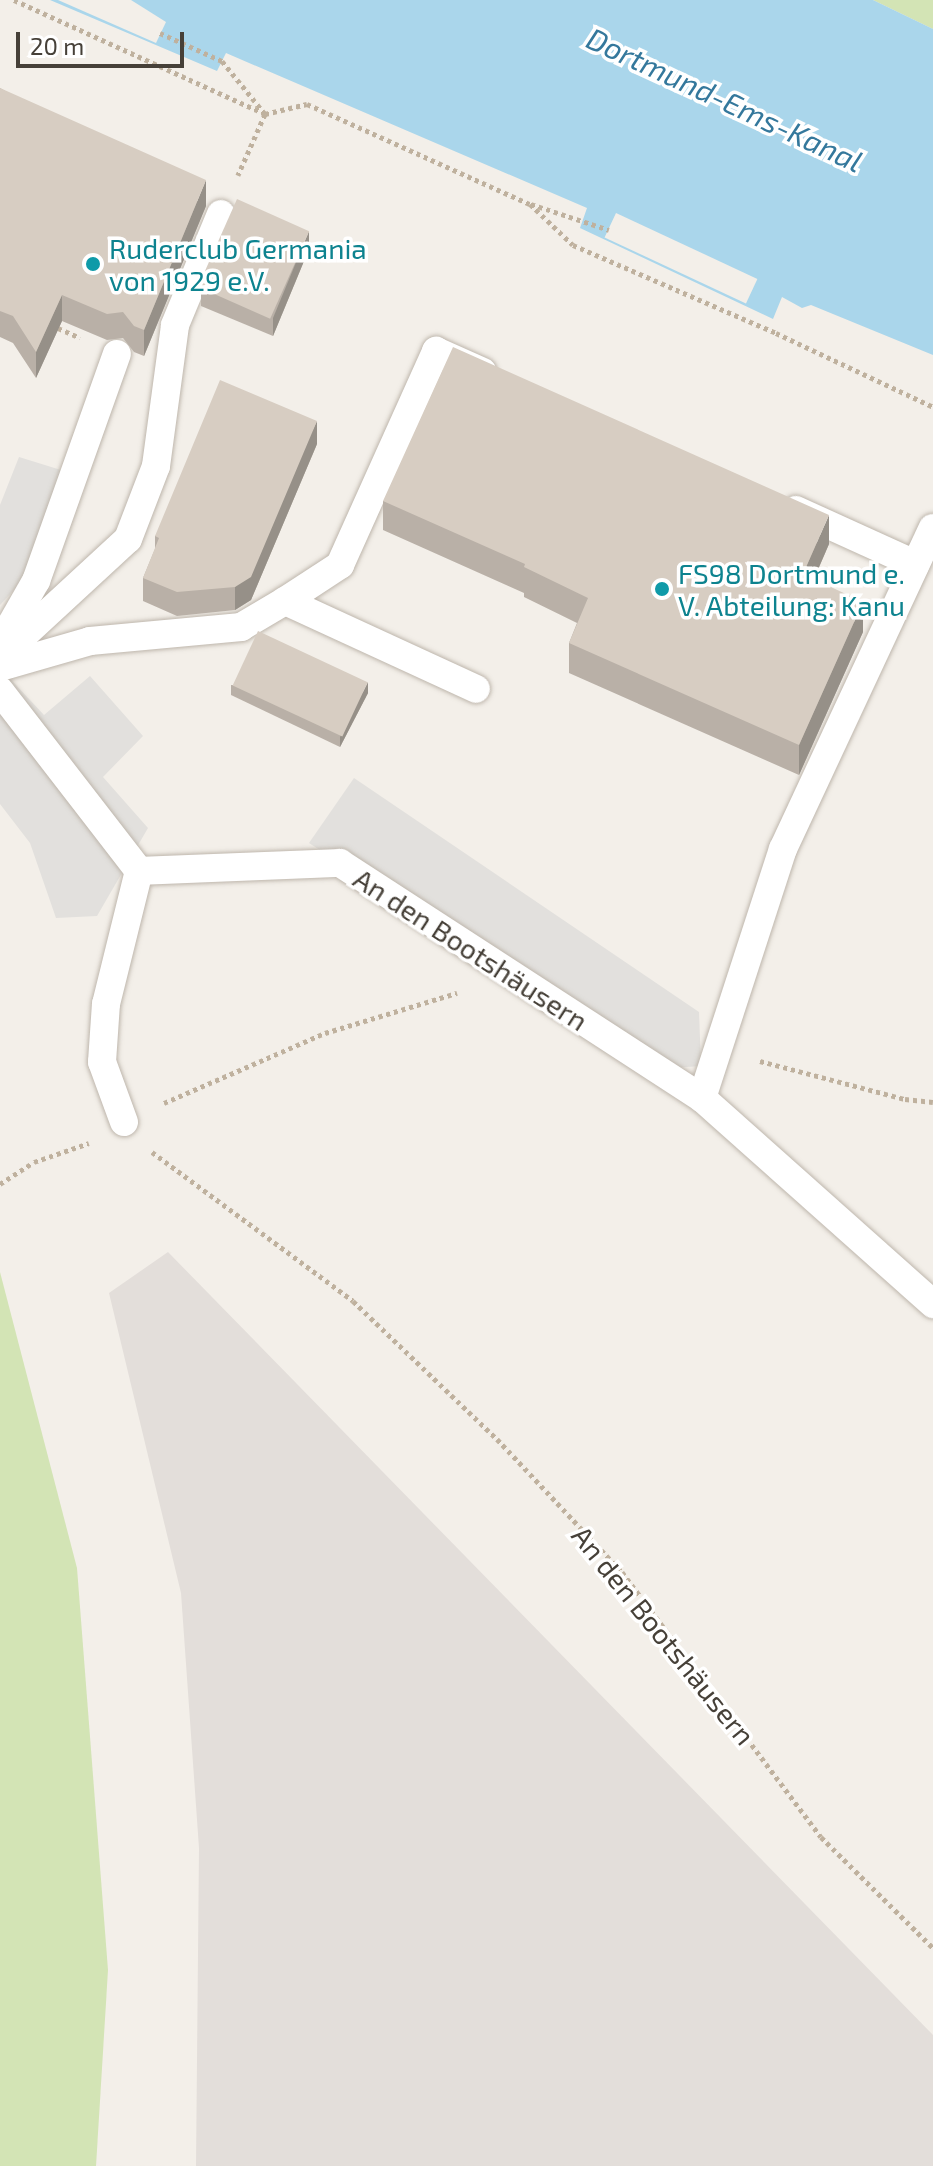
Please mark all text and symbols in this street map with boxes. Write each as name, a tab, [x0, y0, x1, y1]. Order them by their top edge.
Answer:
scale bar	[20, 16, 188, 66]
water label: Dortmund-Ems-Kanal	[581, 19, 869, 179]
text: 20 m	[30, 31, 84, 60]
place label: Ruderclub Germania von 1929 e.V.	[109, 231, 367, 297]
marker: Ruderclub Germania von 1929 e.V.	[84, 255, 102, 273]
place label: FS98 Dortmund e. V. Abteilung: Kanu	[678, 556, 906, 622]
marker: FS98 Dortmund e. V. Abteilung: Kanu	[653, 580, 671, 598]
street label: An den Bootshäusern	[348, 861, 594, 1037]
street label: An den Bootshäusern	[565, 1519, 763, 1751]

